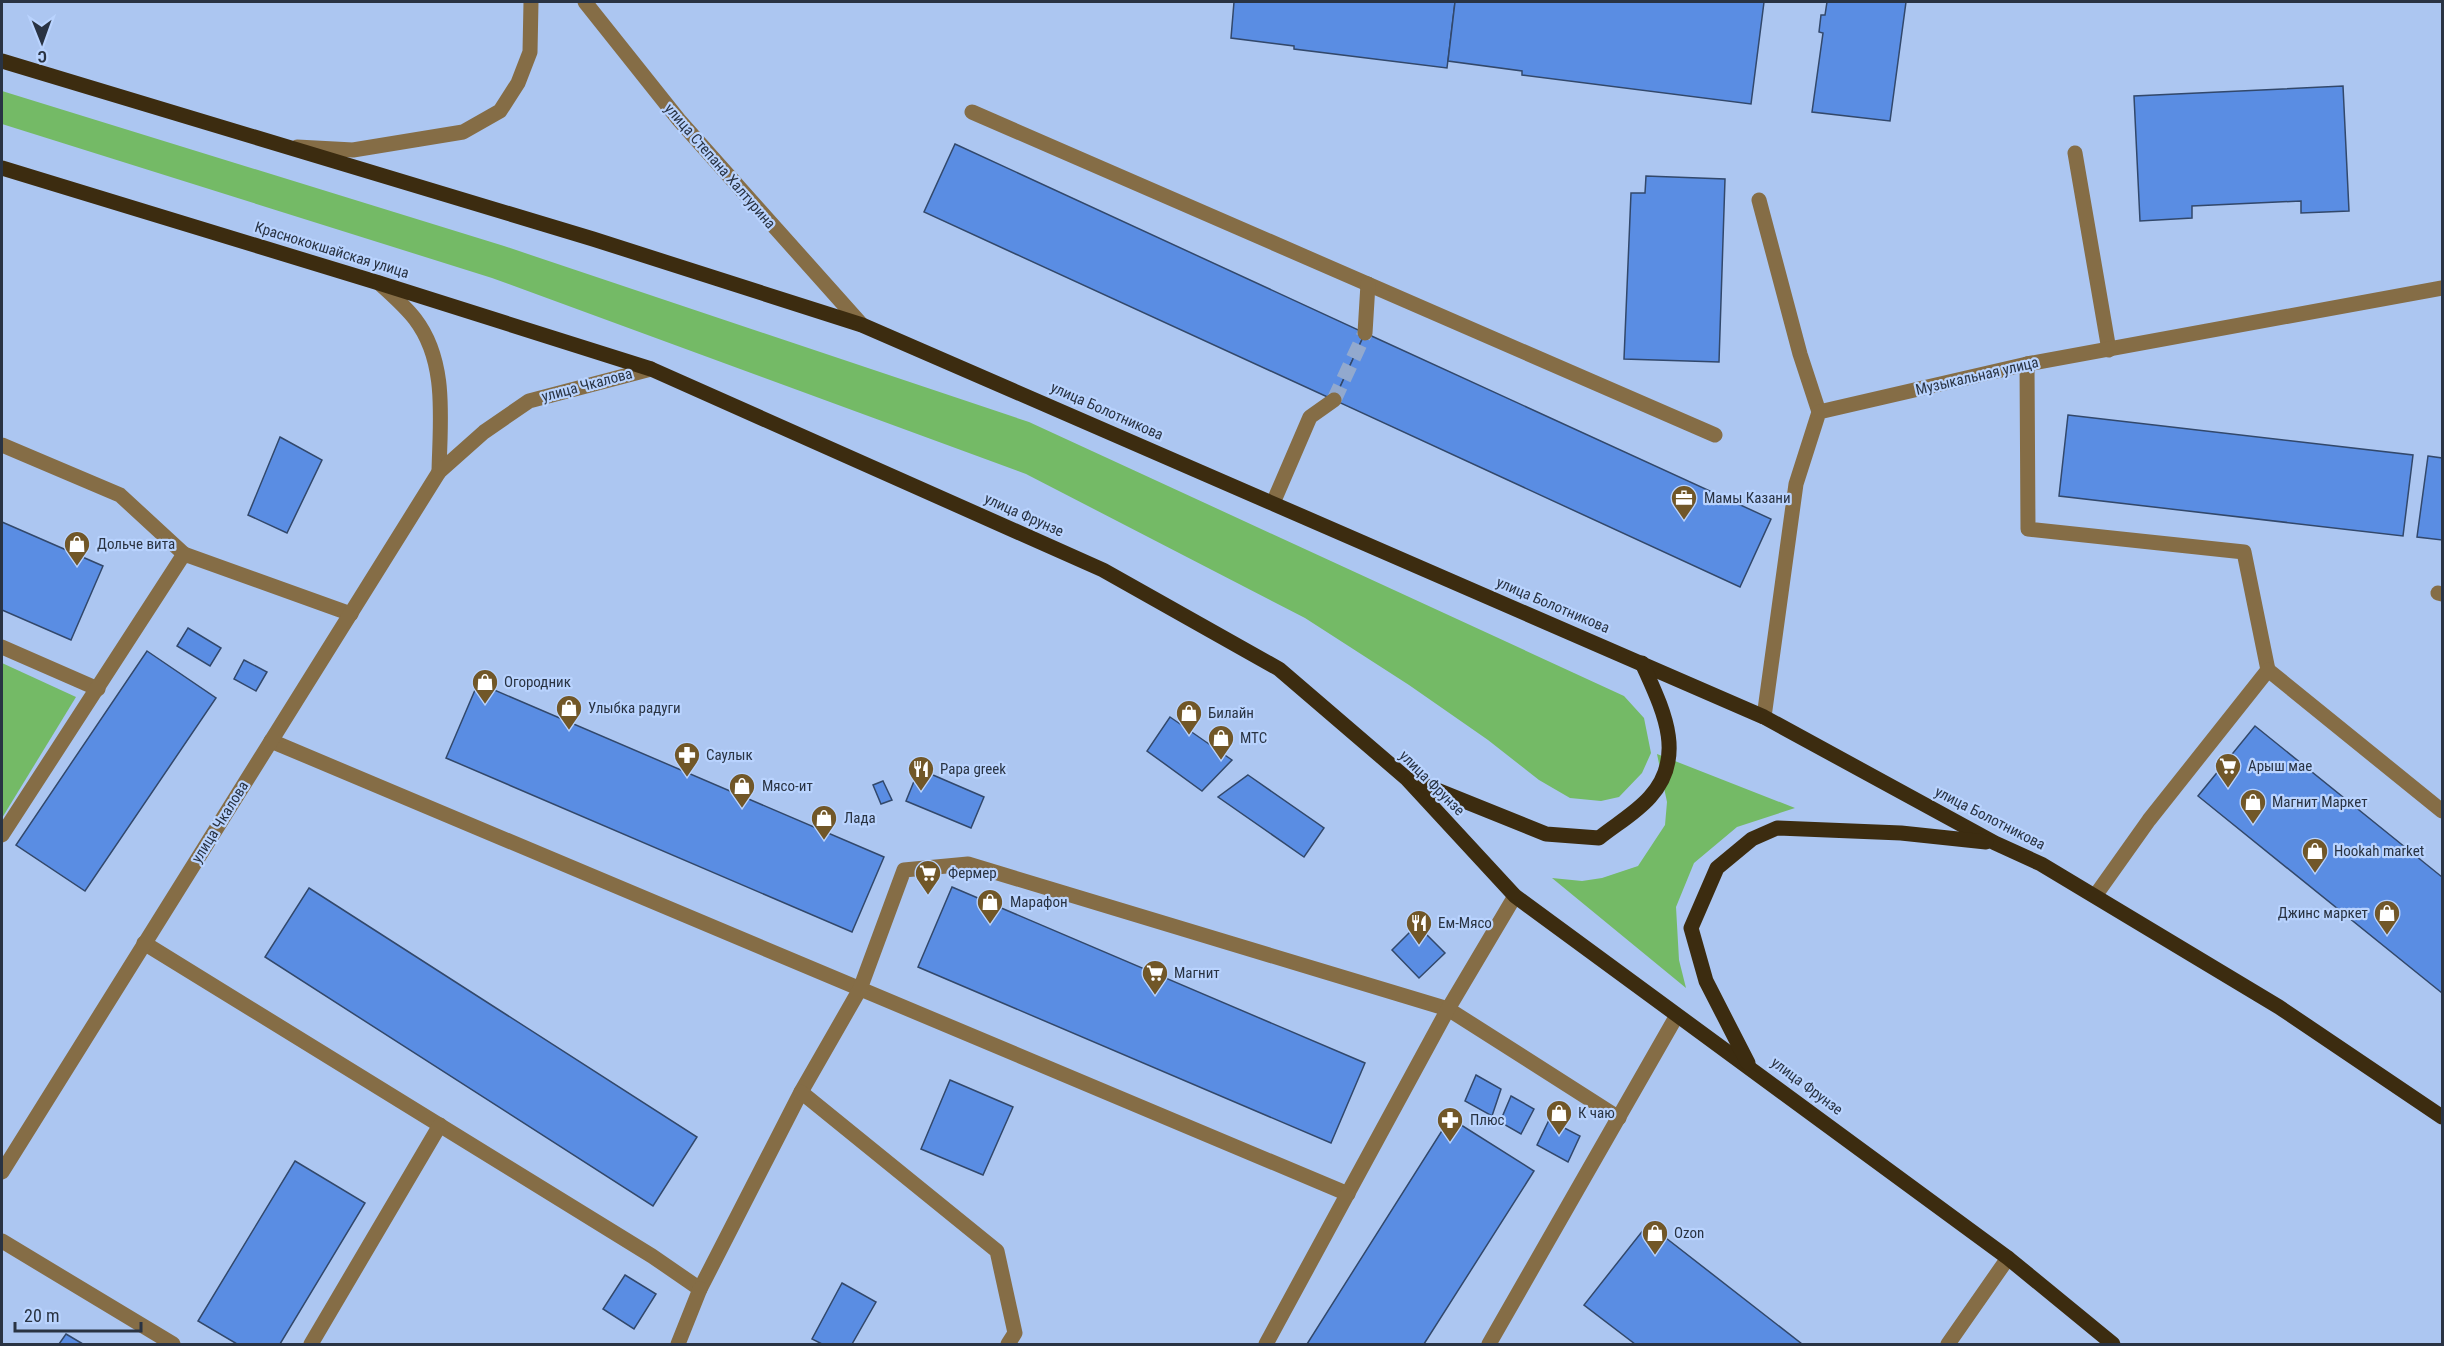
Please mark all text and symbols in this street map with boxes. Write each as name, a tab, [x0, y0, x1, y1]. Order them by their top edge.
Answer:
north arrow	[12, 12, 72, 72]
text: С	[38, 47, 47, 66]
street label: улица Степана Халтурина	[661, 100, 779, 232]
street label: Краснококшайская улица	[253, 218, 411, 282]
street label: Музыкальная улица	[1914, 353, 2040, 399]
street label: улица Чкалова	[540, 364, 634, 406]
street label: улица Болотникова	[1048, 378, 1166, 444]
office icon: Мамы Казани	[1669, 483, 1699, 521]
place label: Мамы Казани	[1704, 489, 1791, 507]
street label: улица Фрунзе	[982, 490, 1066, 540]
shop icon: Дольче вита	[62, 529, 92, 567]
place label: Дольче вита	[97, 535, 175, 553]
street label: улица Болотникова	[1494, 573, 1612, 637]
shop icon: Огородник	[470, 667, 500, 705]
place label: Огородник	[504, 673, 571, 691]
shop icon: Улыбка радуги	[554, 693, 584, 731]
shop icon: Билайн	[1174, 698, 1204, 736]
place label: Улыбка радуги	[588, 699, 681, 717]
place label: Билайн	[1208, 704, 1254, 722]
shop icon: МТС	[1206, 723, 1236, 761]
place label: МТС	[1240, 729, 1267, 747]
pharmacy icon: Саулык	[672, 740, 702, 778]
place label: Саулык	[706, 746, 753, 764]
street label: улица Фрунзе	[1396, 747, 1468, 819]
supermarket icon: Арыш мае	[2213, 751, 2243, 789]
restaurant icon: Papa greek	[906, 754, 936, 792]
place label: Арыш мае	[2248, 757, 2312, 775]
place label: Papa greek	[940, 760, 1006, 778]
shop icon: Мясо-ит	[727, 771, 757, 809]
place label: Мясо-ит	[762, 777, 813, 795]
street label: улица Чкалова	[188, 778, 252, 866]
street label: улица Болотникова	[1932, 782, 2048, 854]
shop icon: Магнит Маркет	[2238, 787, 2268, 825]
place label: Магнит Маркет	[2272, 793, 2368, 811]
shop icon: Лада	[809, 803, 839, 841]
place label: Лада	[844, 809, 876, 827]
shop icon: Hookah market	[2300, 836, 2330, 874]
place label: Hookah market	[2334, 842, 2424, 860]
supermarket icon: Фермер	[913, 858, 943, 896]
place label: Фермер	[948, 864, 997, 882]
shop icon: Марафон	[975, 887, 1005, 925]
place label: Марафон	[1010, 893, 1068, 911]
shop icon: Джинс маркет	[2372, 898, 2402, 936]
place label: Джинс маркет	[2278, 904, 2368, 922]
restaurant icon: Ем-Мясо	[1404, 908, 1434, 946]
place label: Ем-Мясо	[1438, 914, 1492, 932]
supermarket icon: Магнит	[1140, 958, 1170, 996]
place label: Магнит	[1174, 964, 1220, 982]
street label: улица Фрунзе	[1768, 1053, 1846, 1119]
shop icon: К чаю	[1544, 1098, 1574, 1136]
place label: К чаю	[1578, 1104, 1615, 1122]
pharmacy icon: Плюс	[1435, 1105, 1465, 1143]
place label: Плюс	[1470, 1111, 1505, 1129]
shop icon: Ozon	[1640, 1218, 1670, 1256]
place label: Ozon	[1674, 1224, 1704, 1242]
scale bar	[15, 1295, 141, 1333]
text: 20 m	[24, 1305, 59, 1326]

